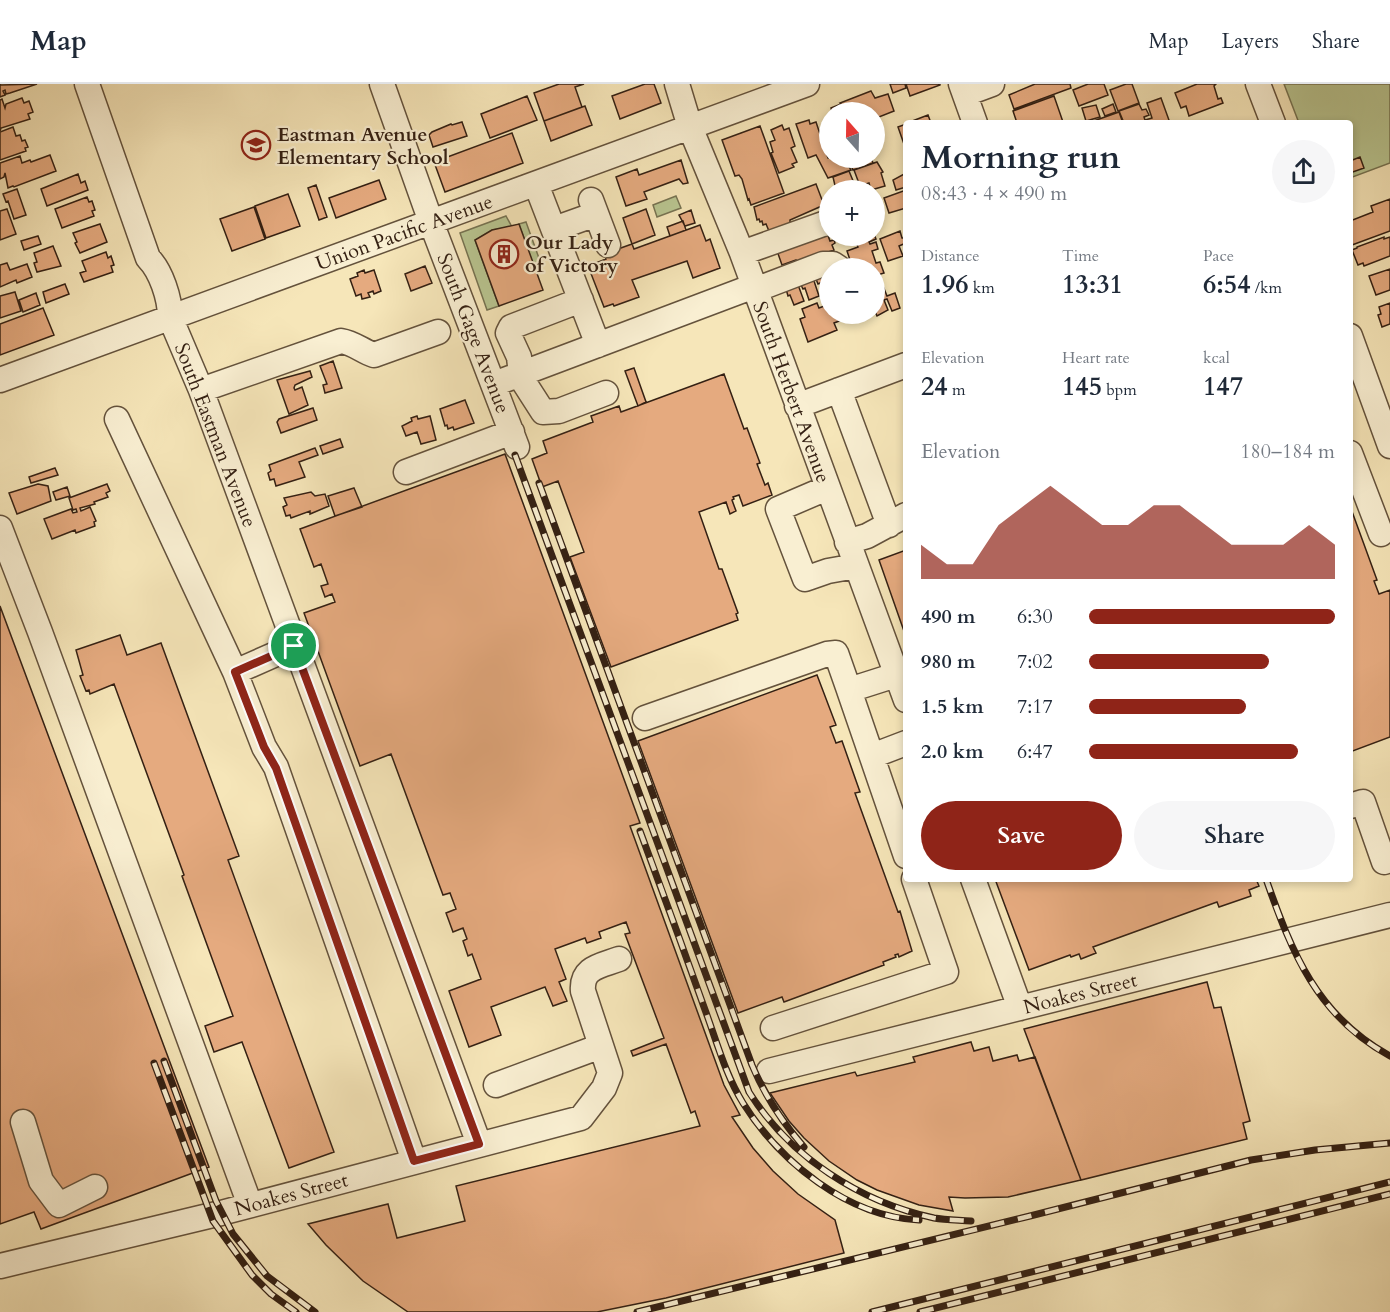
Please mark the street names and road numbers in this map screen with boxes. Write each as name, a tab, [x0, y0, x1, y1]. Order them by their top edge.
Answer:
street label: Union Pacific Avenue	[312, 188, 497, 277]
street label: South Gage Avenue	[431, 249, 517, 417]
street label: South Herbert Avenue	[746, 298, 837, 487]
street label: South Eastman Avenue	[168, 339, 263, 531]
street label: Noakes Street	[1020, 966, 1141, 1021]
street label: Noakes Street	[231, 1166, 352, 1223]

